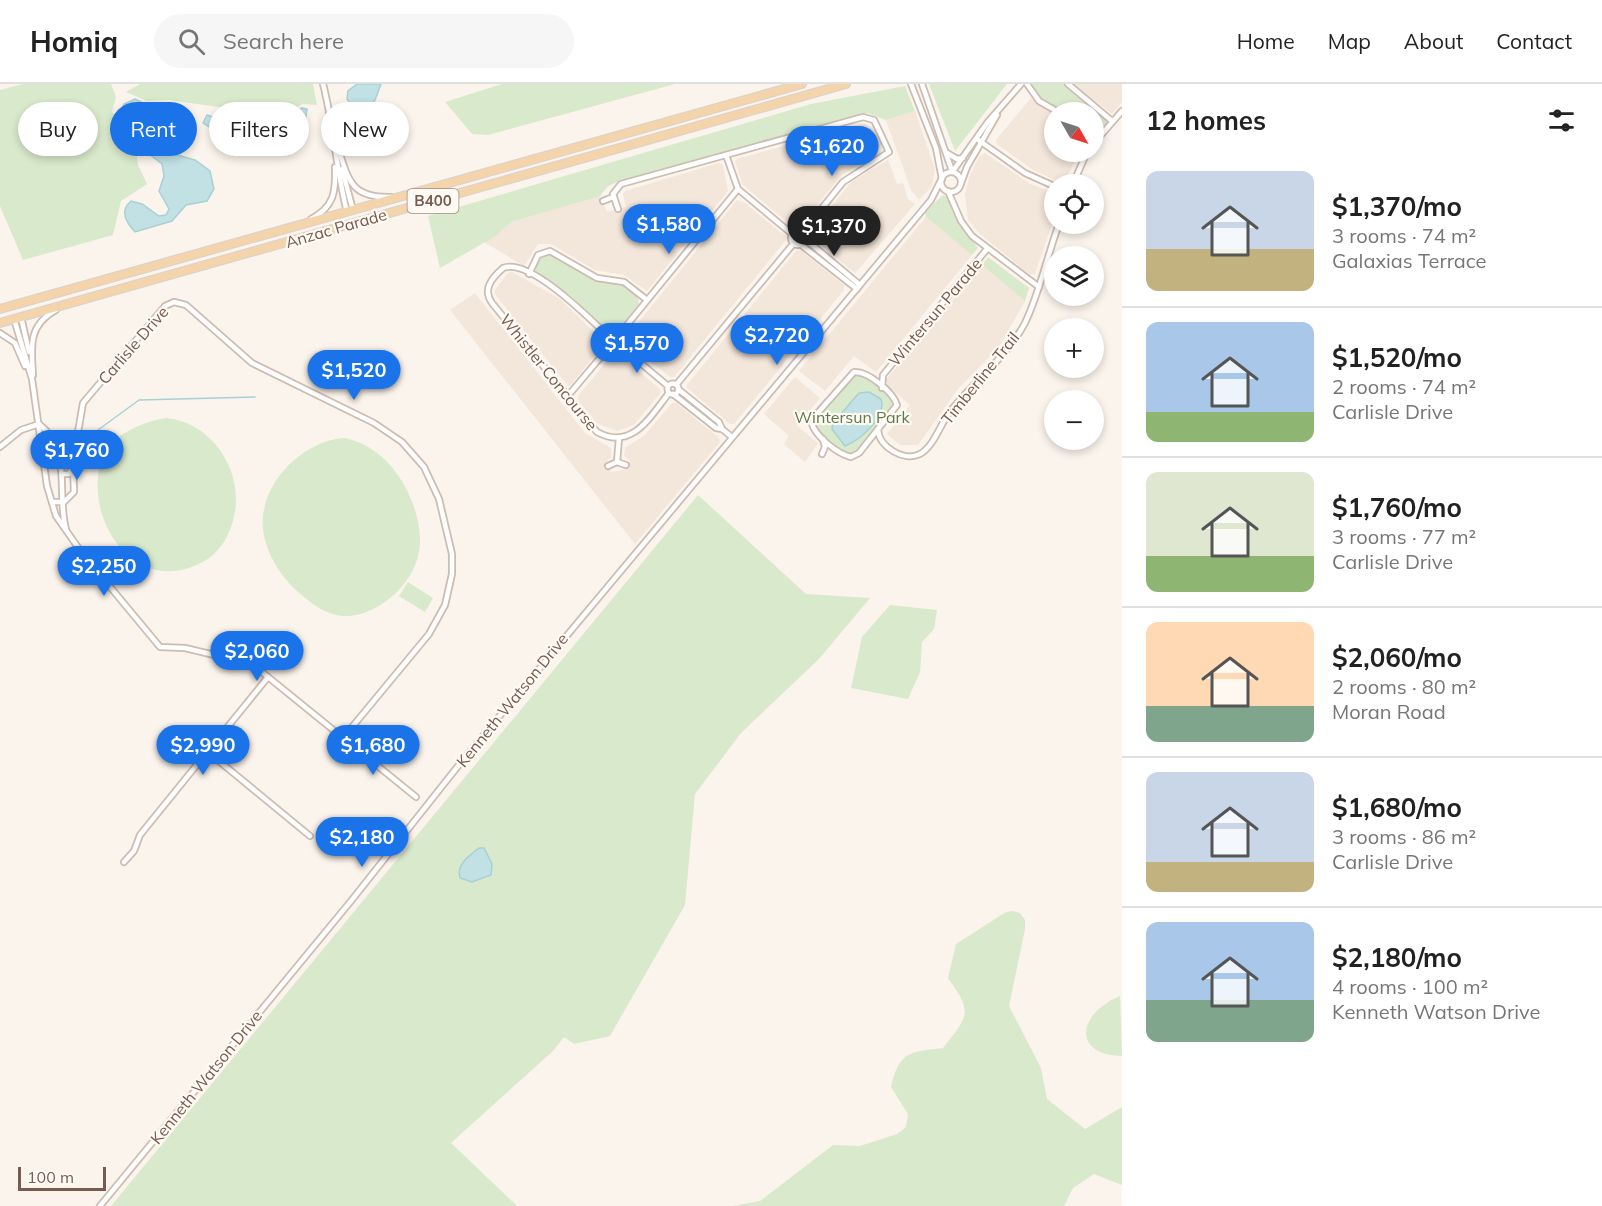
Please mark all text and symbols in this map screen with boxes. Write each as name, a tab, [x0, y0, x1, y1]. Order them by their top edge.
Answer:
search box	[154, 14, 574, 68]
text: Homiq	[30, 24, 118, 59]
icon: search	[175, 25, 208, 58]
text: Search here	[223, 27, 344, 55]
text: Home	[1237, 28, 1295, 54]
text: Map	[1328, 28, 1371, 54]
text: About	[1404, 28, 1463, 54]
text: Contact	[1496, 28, 1572, 54]
chip: Buy	[18, 102, 98, 156]
chip: Rent	[110, 102, 197, 156]
chip: Filters	[209, 102, 309, 156]
chip: New	[321, 102, 409, 156]
north arrow	[1044, 102, 1104, 162]
map controls	[1044, 102, 1104, 450]
text: 12 homes	[1146, 104, 1266, 137]
icon: filters	[1545, 104, 1578, 137]
pin: $1,620	[783, 126, 881, 177]
text: $1,620	[800, 133, 864, 158]
button: locate	[1044, 174, 1104, 234]
road number: B400	[408, 189, 458, 213]
text: $1,370/mo	[1332, 190, 1462, 223]
icon: home	[1194, 195, 1266, 267]
street label: Anzac Parade	[283, 204, 389, 252]
pin: $1,580	[620, 204, 718, 255]
pin: $1,370	[785, 206, 883, 257]
text: $1,580	[637, 211, 701, 236]
text: $1,370	[802, 213, 866, 238]
text: 3 rooms · 74 m²	[1332, 223, 1476, 248]
button: layers	[1044, 246, 1104, 306]
text: Galaxias Terrace	[1332, 248, 1486, 273]
street label: Wintersun Parade	[884, 254, 986, 370]
street label: Carlisle Drive	[94, 302, 172, 388]
street label: Whistler Concourse	[496, 310, 602, 434]
pin: $2,720	[728, 315, 826, 366]
button: +	[1044, 318, 1104, 378]
text: $2,720	[745, 322, 809, 347]
pin: $1,570	[588, 323, 686, 374]
street label: Timberline Trail	[937, 328, 1023, 428]
text: $1,570	[605, 330, 669, 355]
text: $1,520/mo	[1332, 341, 1462, 374]
icon: home	[1194, 346, 1266, 418]
pin: $1,520	[305, 350, 403, 401]
text: $1,520	[322, 357, 386, 382]
text: 2 rooms · 74 m²	[1332, 374, 1476, 399]
button: −	[1044, 390, 1104, 450]
text: Carlisle Drive	[1332, 399, 1453, 424]
park label: Wintersun Park	[794, 407, 910, 427]
pin: $1,760	[28, 430, 126, 481]
text: $1,760	[45, 437, 109, 462]
text: $1,760/mo	[1332, 491, 1462, 524]
icon: home	[1194, 496, 1266, 568]
text: 3 rooms · 77 m²	[1332, 524, 1476, 549]
pin: $2,250	[55, 546, 153, 597]
text: Carlisle Drive	[1332, 549, 1453, 574]
text: $2,250	[72, 553, 136, 578]
street label: Kenneth Watson Drive	[452, 629, 572, 771]
pin: $2,060	[208, 631, 306, 682]
text: $2,060	[225, 638, 289, 663]
text: $2,060/mo	[1332, 641, 1462, 674]
icon: home	[1194, 646, 1266, 718]
text: 2 rooms · 80 m²	[1332, 674, 1476, 699]
text: Moran Road	[1332, 699, 1446, 724]
pin: $2,990	[154, 725, 252, 776]
pin: $1,680	[324, 725, 422, 776]
text: $2,990	[171, 732, 235, 757]
text: $1,680	[341, 732, 405, 757]
text: $1,680/mo	[1332, 791, 1462, 824]
icon: home	[1194, 796, 1266, 868]
pin: $2,180	[313, 817, 411, 868]
text: $2,180	[330, 824, 394, 849]
text: 3 rooms · 86 m²	[1332, 824, 1476, 849]
text: Carlisle Drive	[1332, 849, 1453, 874]
text: $2,180/mo	[1332, 941, 1462, 974]
icon: home	[1194, 946, 1266, 1018]
text: 4 rooms · 100 m²	[1332, 974, 1488, 999]
text: Kenneth Watson Drive	[1332, 999, 1540, 1024]
street label: Kenneth Watson Drive	[146, 1006, 266, 1148]
scale bar	[18, 1164, 106, 1192]
text: 100 m	[27, 1167, 74, 1187]

